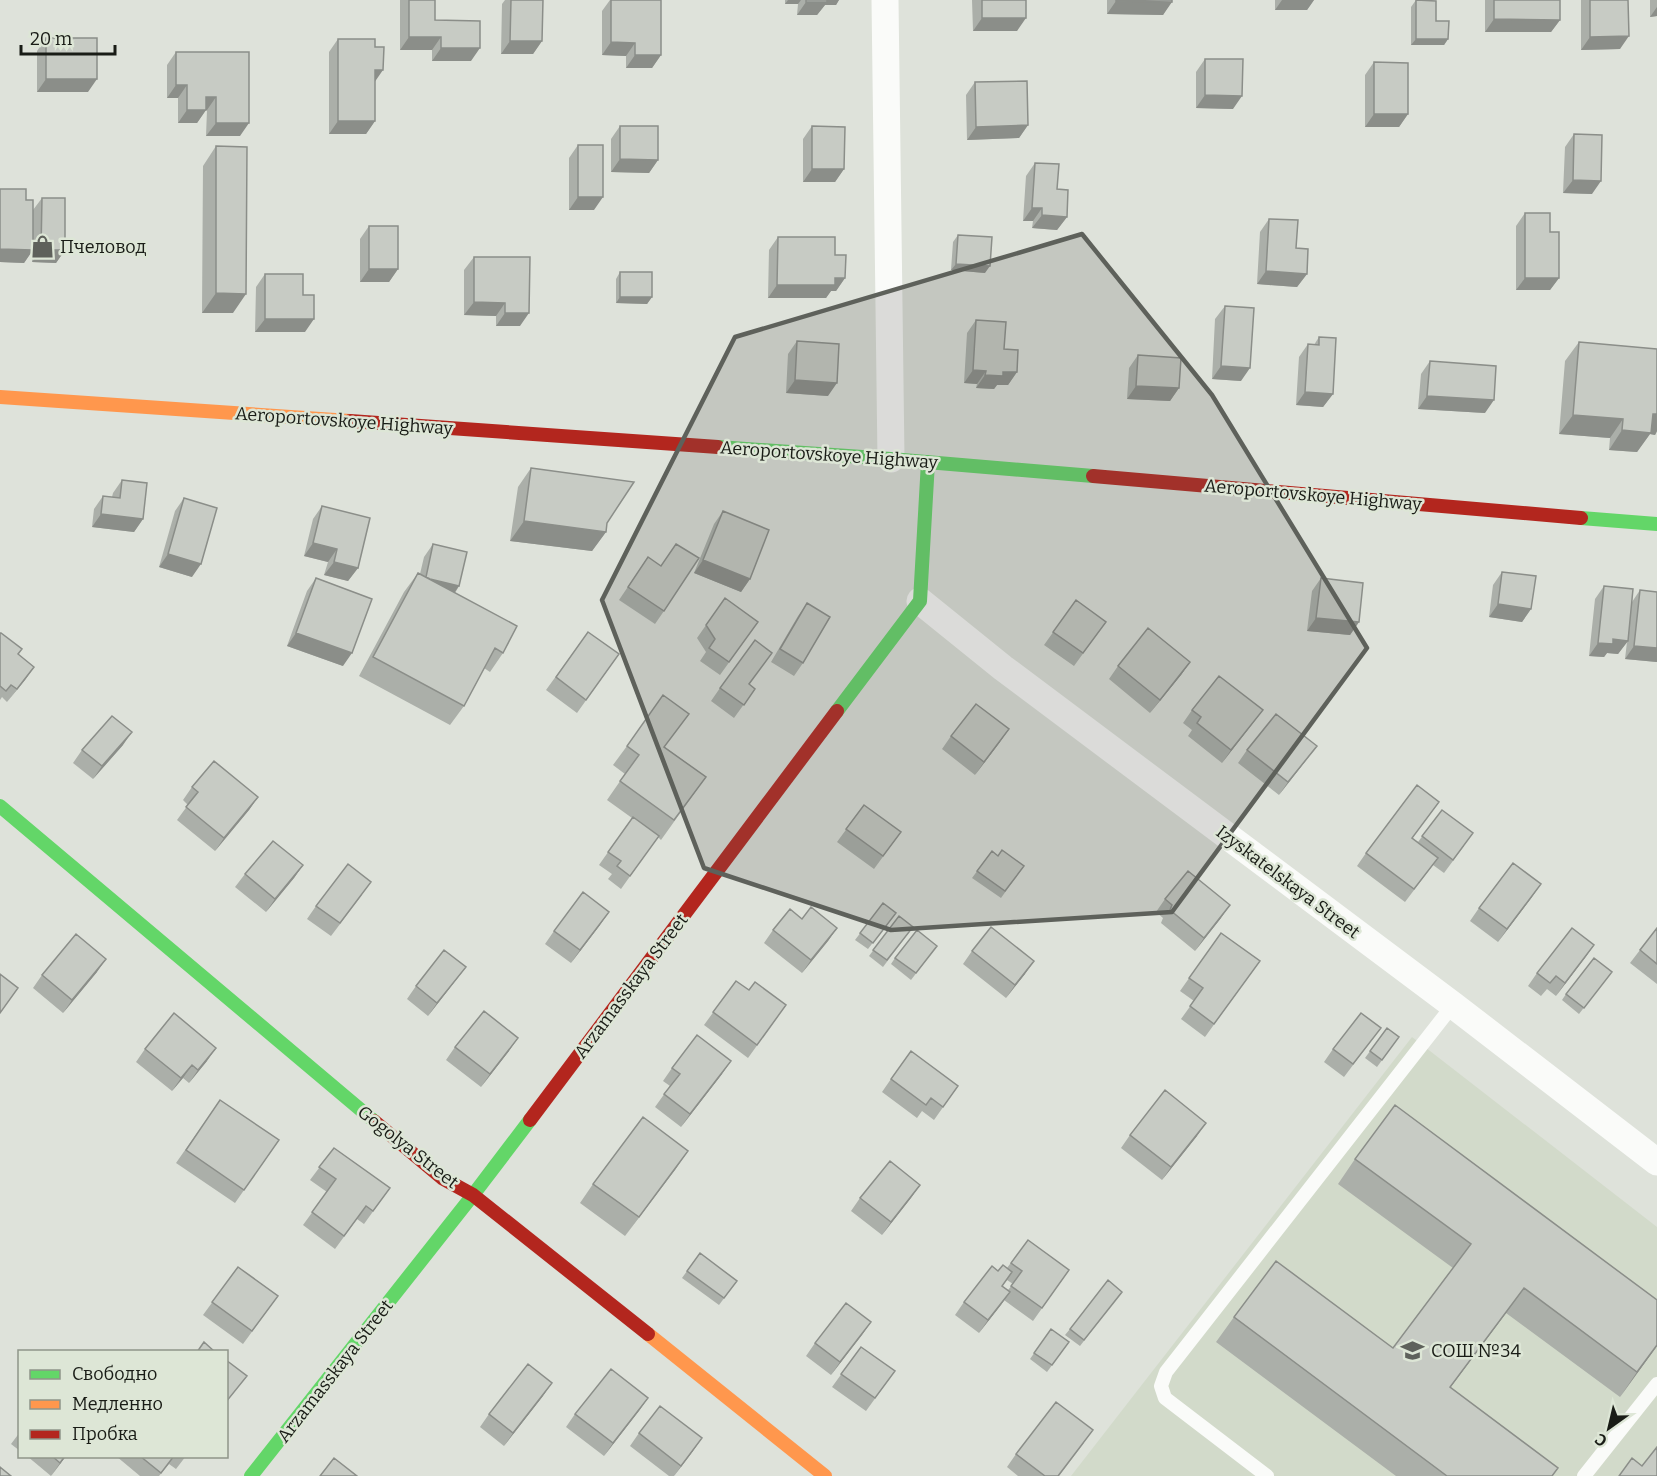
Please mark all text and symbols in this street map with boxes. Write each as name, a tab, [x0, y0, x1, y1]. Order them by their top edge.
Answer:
scale bar	[21, 18, 116, 56]
text: 20 m	[30, 28, 72, 50]
shop icon: Пчеловод	[29, 234, 55, 260]
place label: Пчеловод	[60, 236, 146, 258]
street label: Aeroportovskoye Highway	[234, 402, 454, 440]
street label: Aeroportovskoye Highway	[719, 436, 939, 474]
street label: Aeroportovskoye Highway	[1203, 475, 1423, 516]
street label: Izyskatelskaya Street	[1212, 821, 1365, 944]
street label: Arzamasskaya Street	[569, 909, 693, 1063]
street label: Gogolya Street	[353, 1101, 463, 1194]
street label: Arzamasskaya Street	[272, 1295, 398, 1447]
school or university icon: СОШ №34	[1400, 1338, 1426, 1364]
place label: СОШ №34	[1431, 1340, 1522, 1362]
legend	[18, 1350, 228, 1458]
text: Свободно	[72, 1363, 157, 1385]
text: Медленно	[72, 1393, 163, 1415]
north arrow	[1579, 1398, 1639, 1458]
text: Пробка	[72, 1423, 138, 1445]
text: С	[1591, 1429, 1610, 1451]

